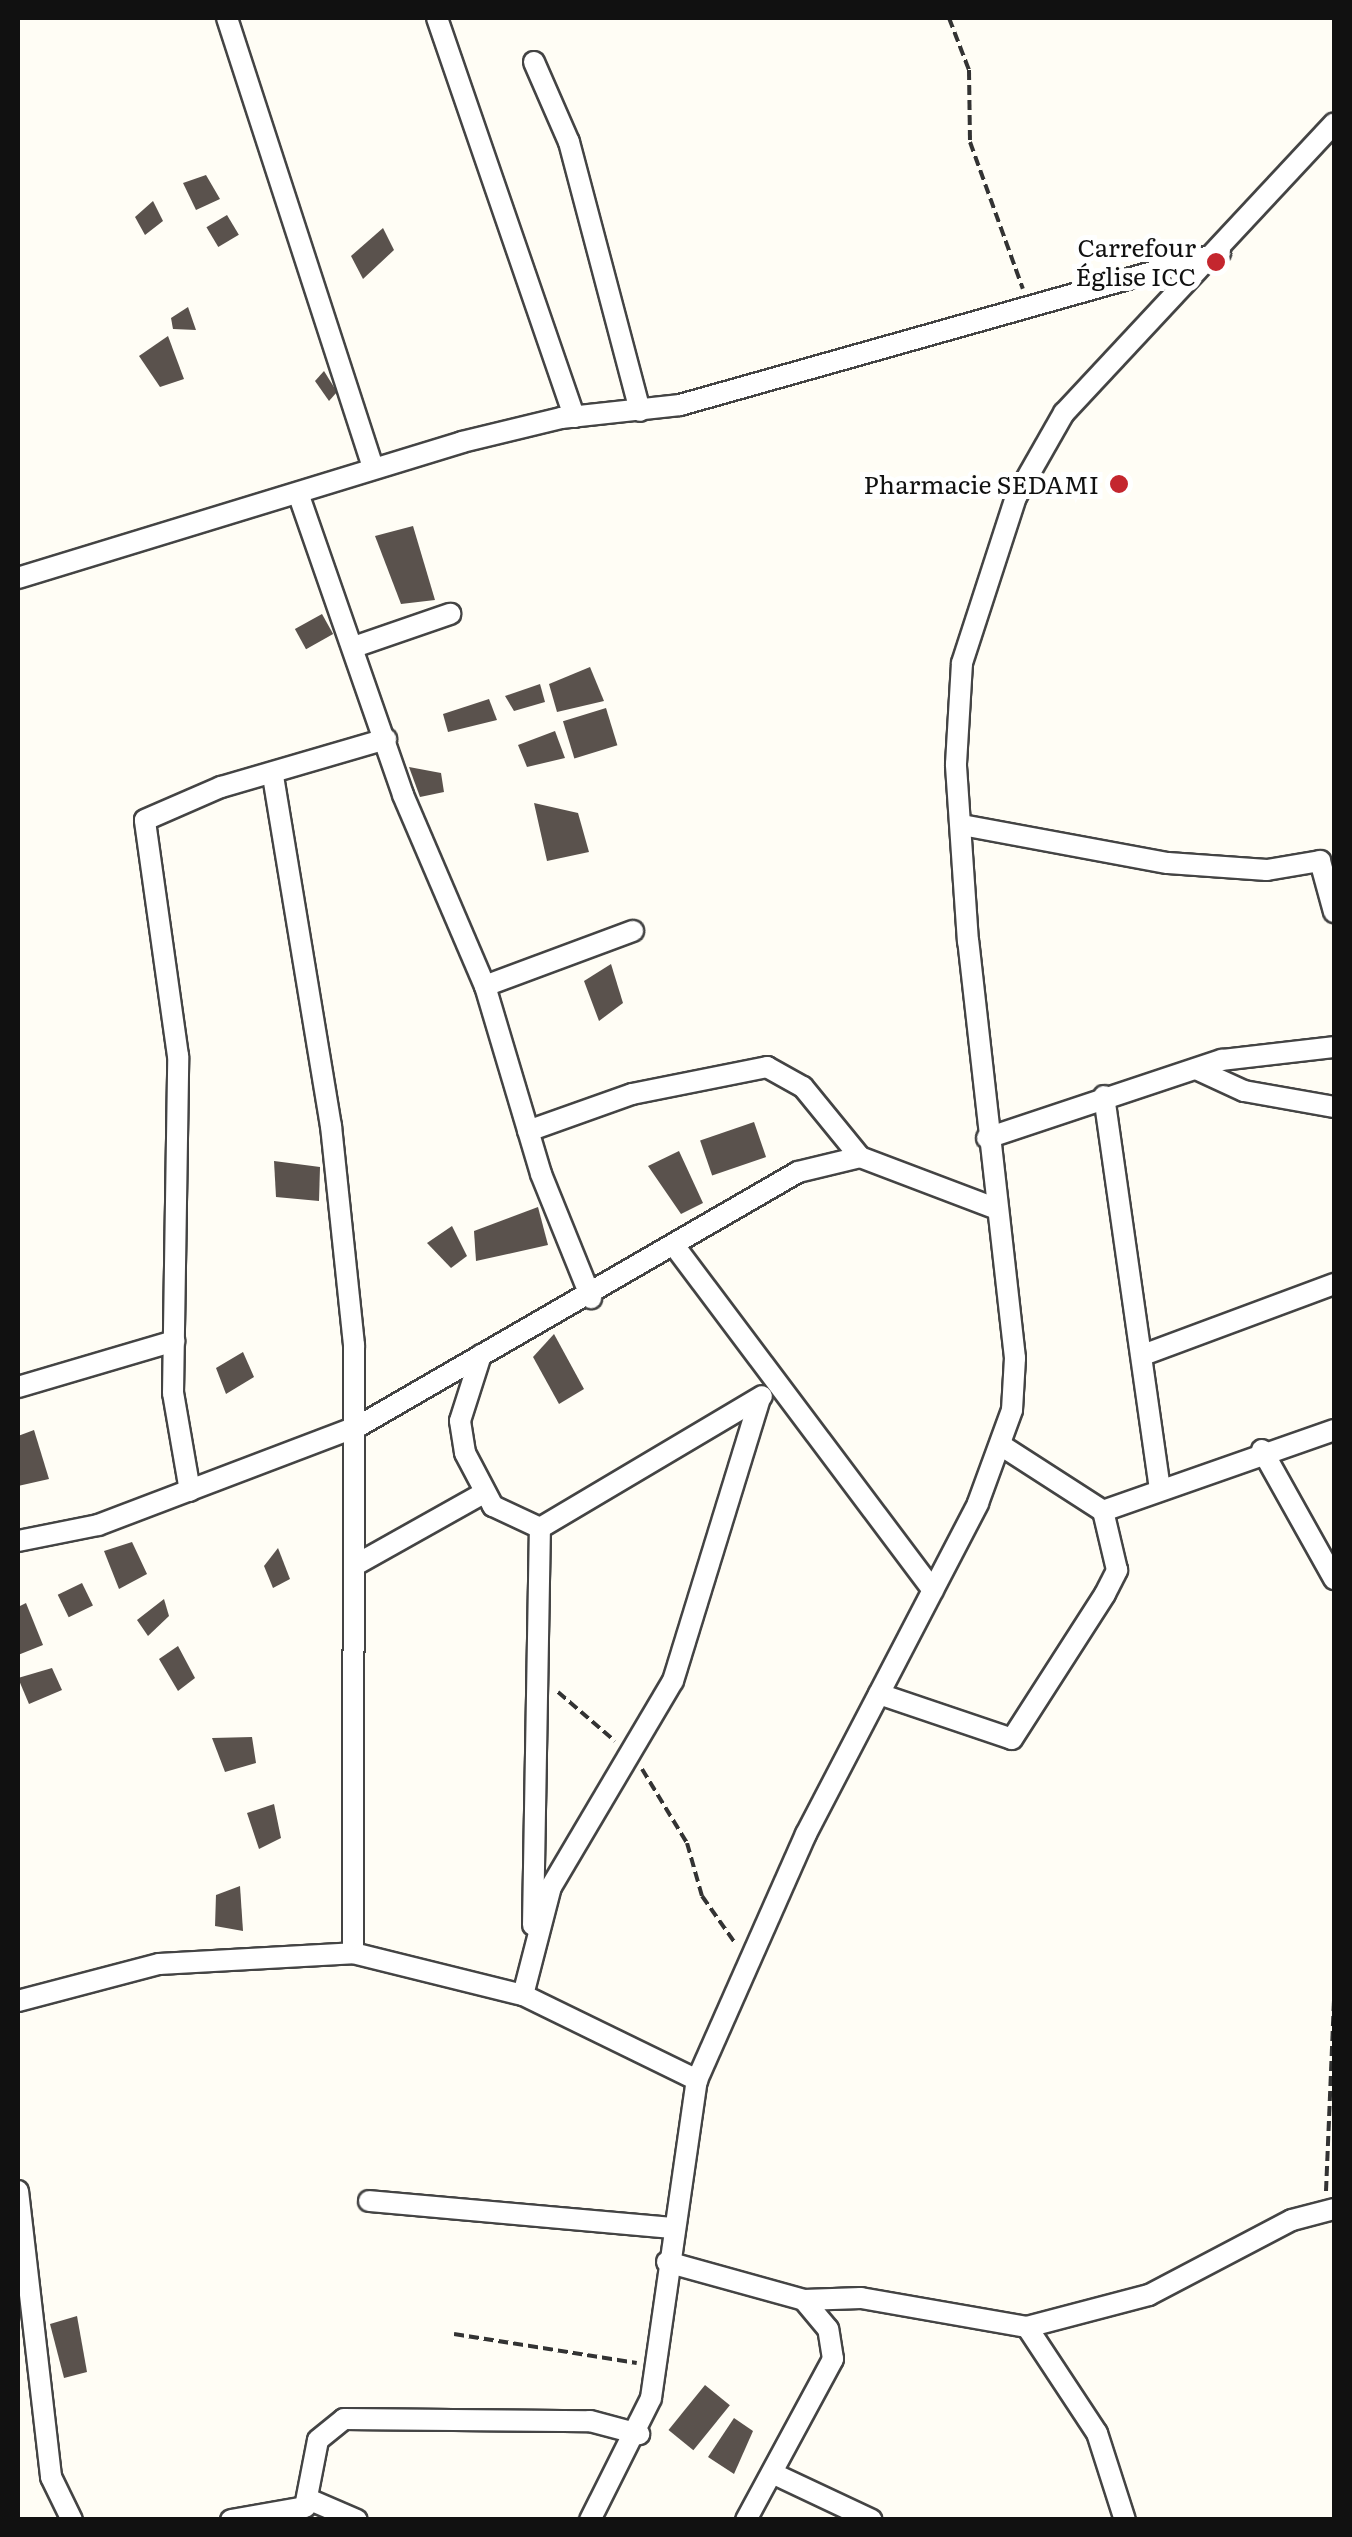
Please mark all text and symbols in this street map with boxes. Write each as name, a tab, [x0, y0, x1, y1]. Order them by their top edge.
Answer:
place label: Carrefour Église ICC	[1075, 233, 1196, 292]
marker: Carrefour Église ICC	[1205, 251, 1227, 273]
place label: Pharmacie SEDAMI	[864, 469, 1099, 499]
marker: Pharmacie SEDAMI	[1108, 473, 1130, 495]

